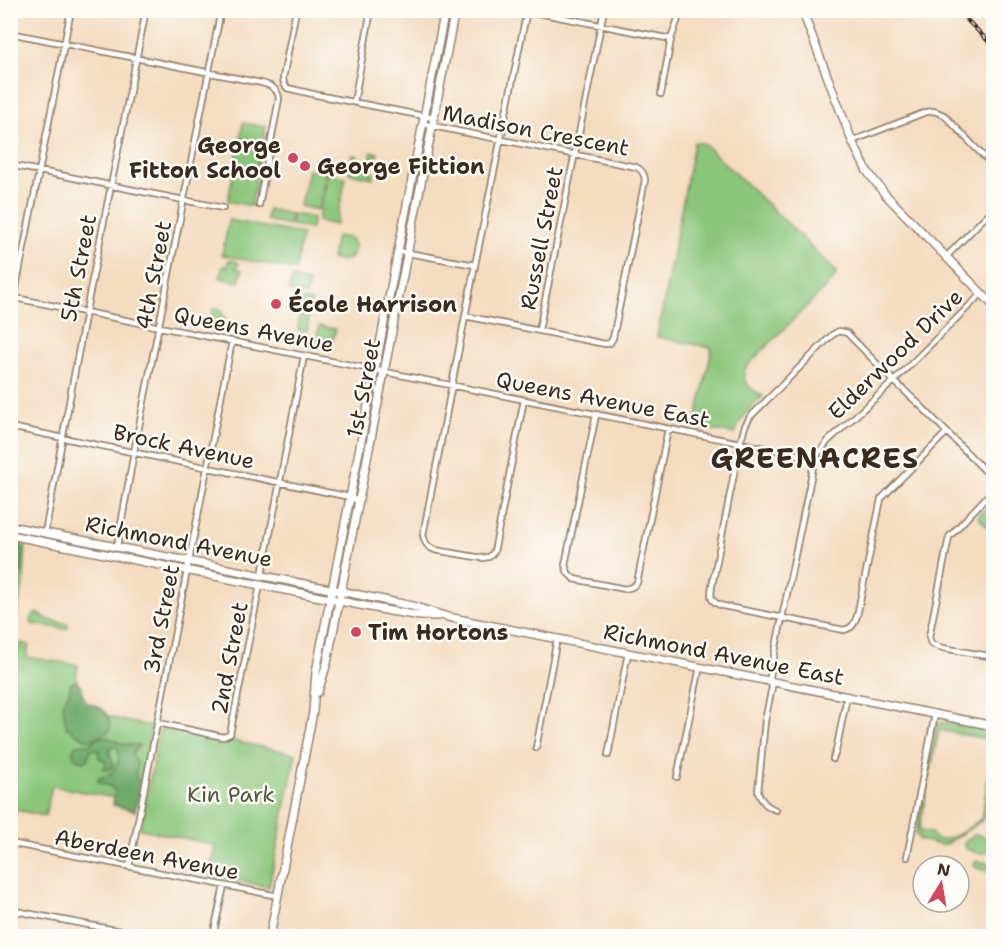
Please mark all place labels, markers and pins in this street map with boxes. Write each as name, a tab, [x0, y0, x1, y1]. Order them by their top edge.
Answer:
place label: George Fitton School	[129, 131, 281, 185]
marker: George Fitton School	[286, 151, 300, 165]
place label: George Fittion	[317, 152, 485, 181]
marker: George Fittion	[298, 159, 312, 173]
place label: École Harrison	[288, 288, 457, 319]
marker: École Harrison	[269, 297, 283, 311]
place label: Tim Hortons	[368, 618, 508, 647]
marker: Tim Hortons	[349, 625, 363, 639]

